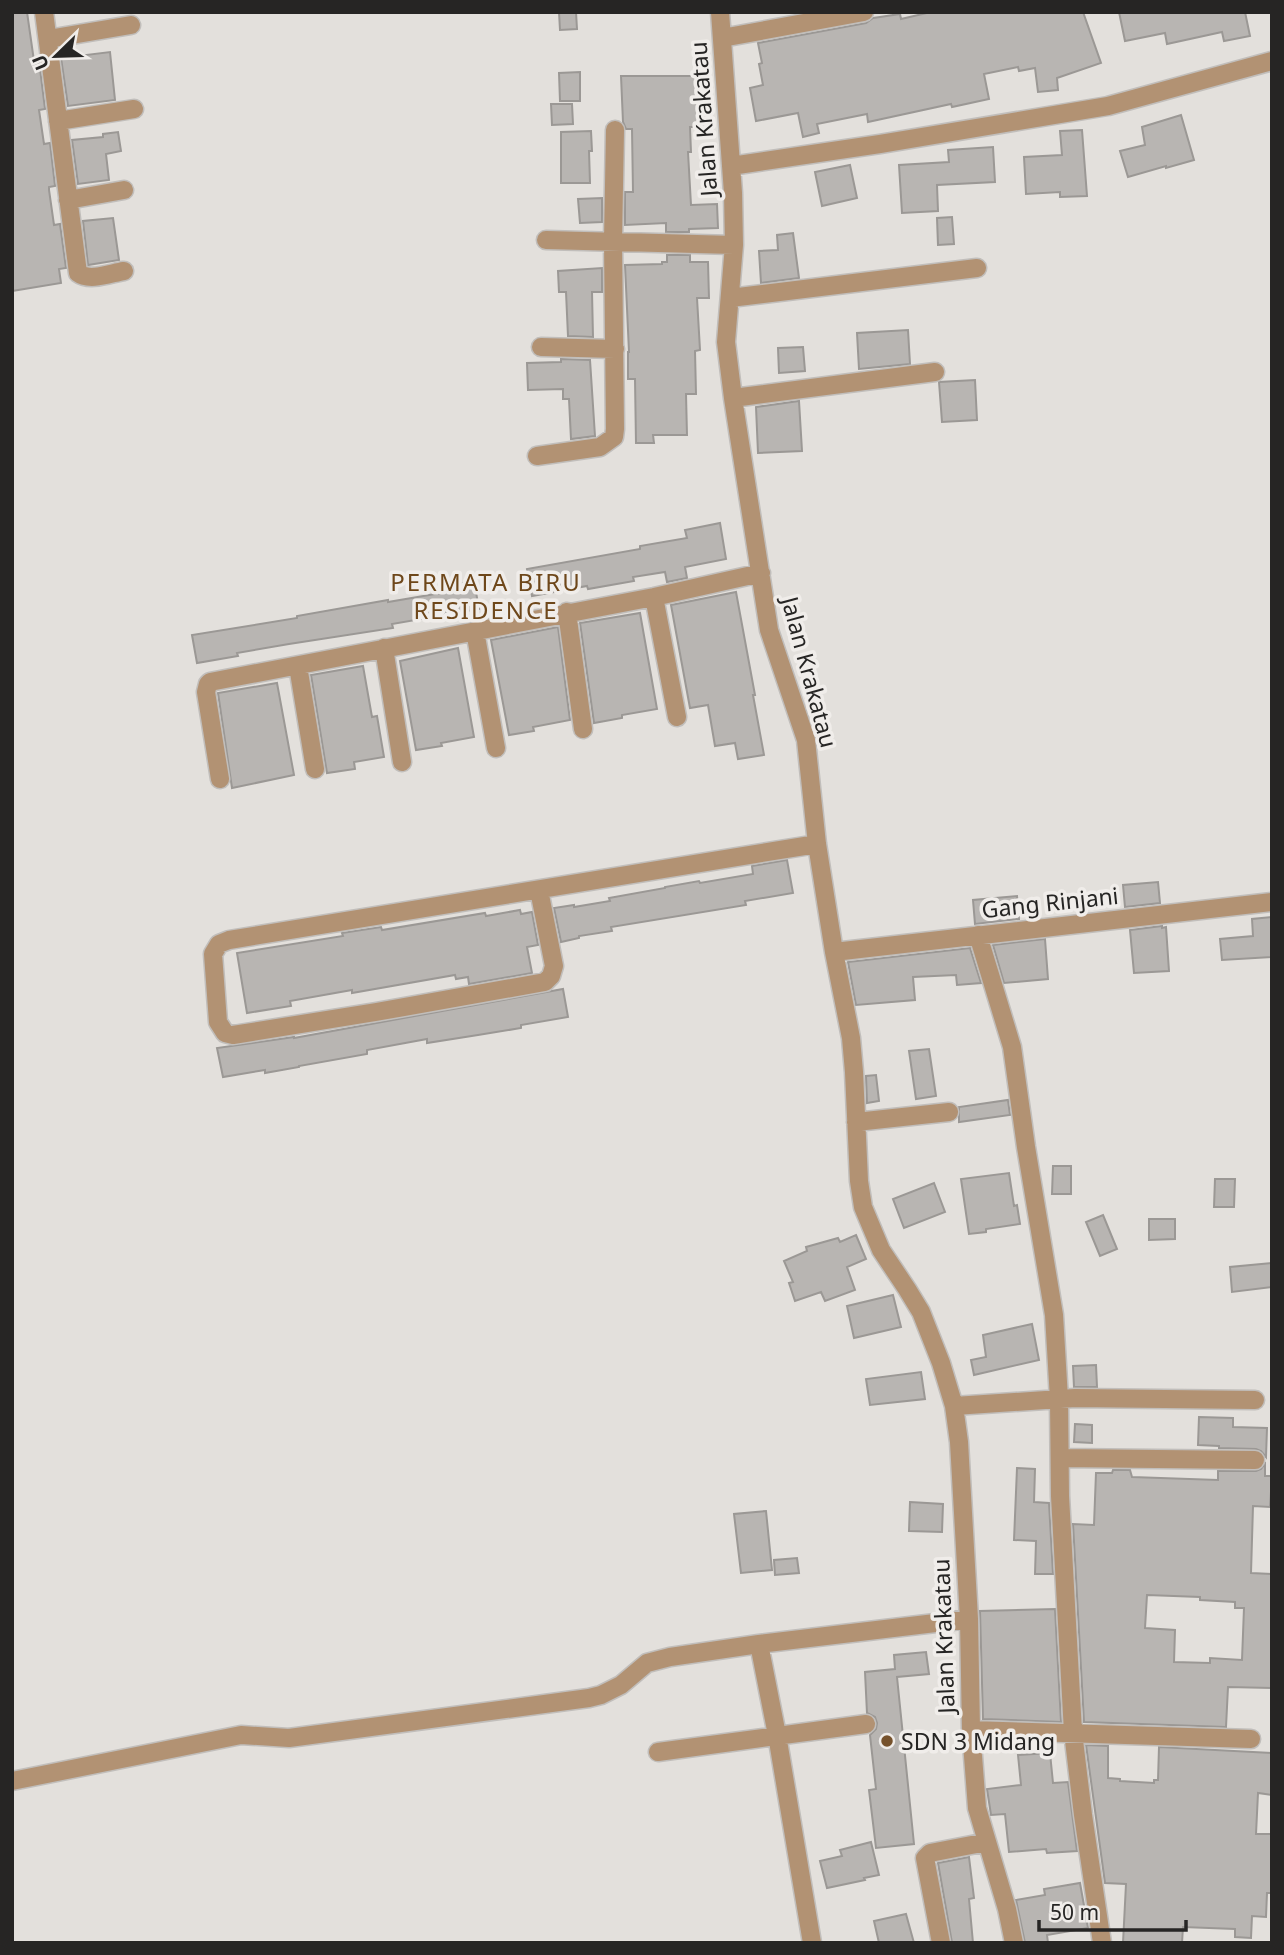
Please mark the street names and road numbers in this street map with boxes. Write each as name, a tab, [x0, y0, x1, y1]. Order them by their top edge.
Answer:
street label: Jalan Krakatau	[682, 41, 725, 199]
street label: Jalan Krakatau	[774, 591, 846, 751]
street label: Gang Rinjani	[980, 879, 1120, 925]
street label: Jalan Krakatau	[924, 1558, 962, 1716]

